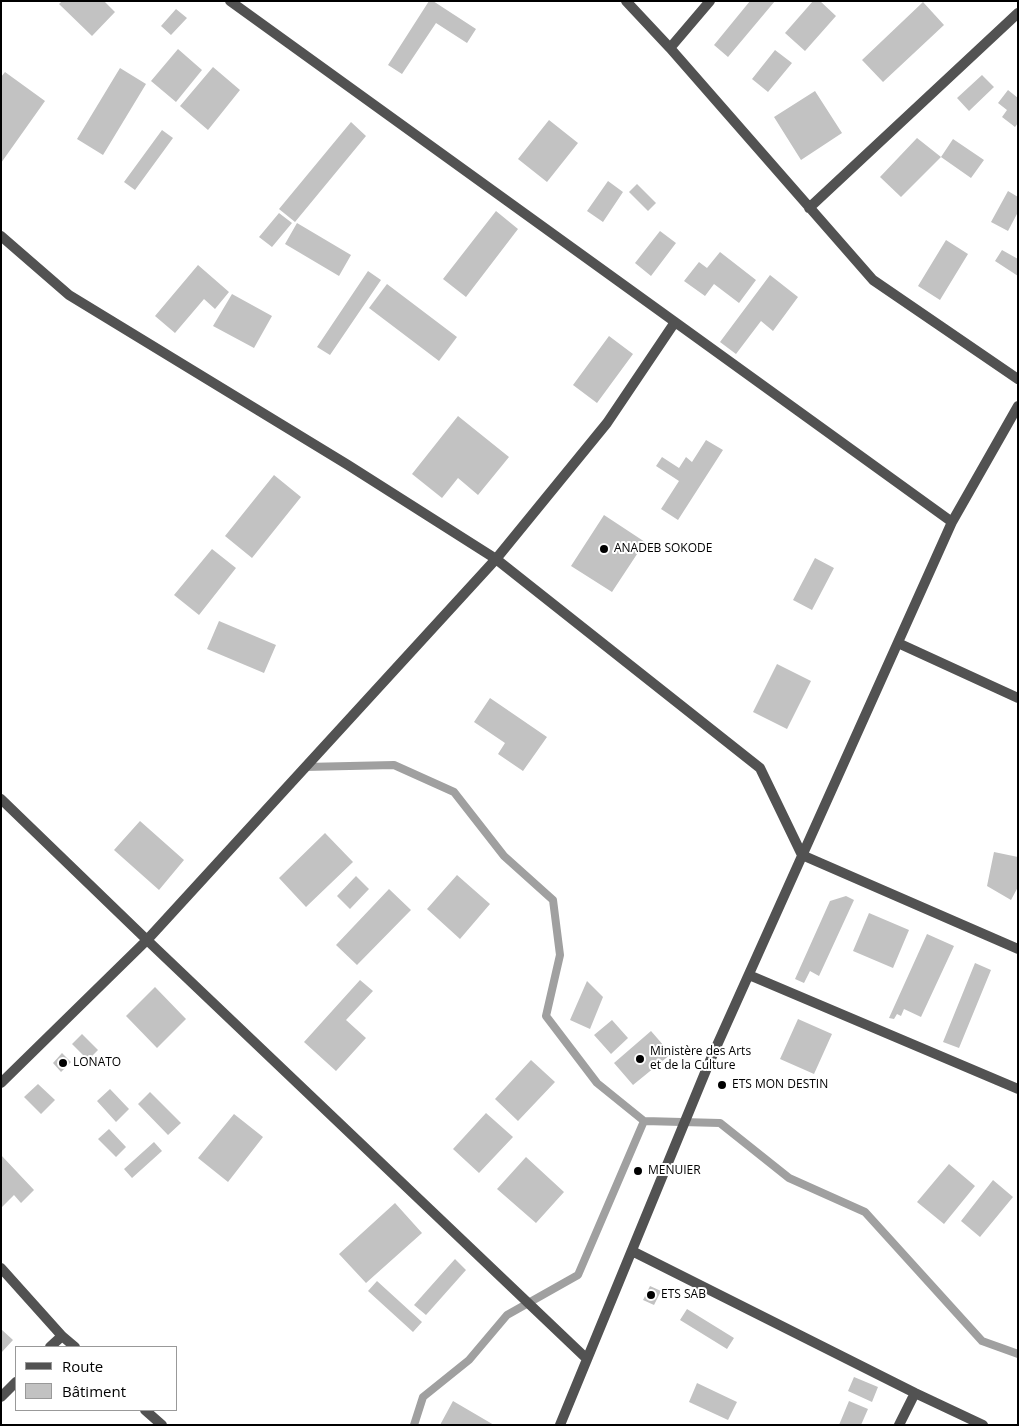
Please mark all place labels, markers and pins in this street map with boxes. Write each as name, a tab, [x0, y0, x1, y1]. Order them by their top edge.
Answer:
place label: ANADEB SOKODE	[614, 542, 712, 556]
marker: ANADEB SOKODE	[598, 543, 610, 555]
place label: Ministère des Arts et de la Culture	[650, 1045, 751, 1073]
marker: Ministère des Arts et de la Culture	[634, 1053, 646, 1065]
place label: LONATO	[73, 1056, 121, 1070]
marker: LONATO	[57, 1057, 69, 1069]
place label: ETS MON DESTIN	[732, 1078, 828, 1092]
marker: ETS MON DESTIN	[716, 1079, 728, 1091]
place label: MENUIER	[648, 1164, 701, 1178]
marker: MENUIER	[632, 1165, 644, 1177]
place label: ETS SAB	[661, 1288, 706, 1302]
marker: ETS SAB	[645, 1289, 657, 1301]

